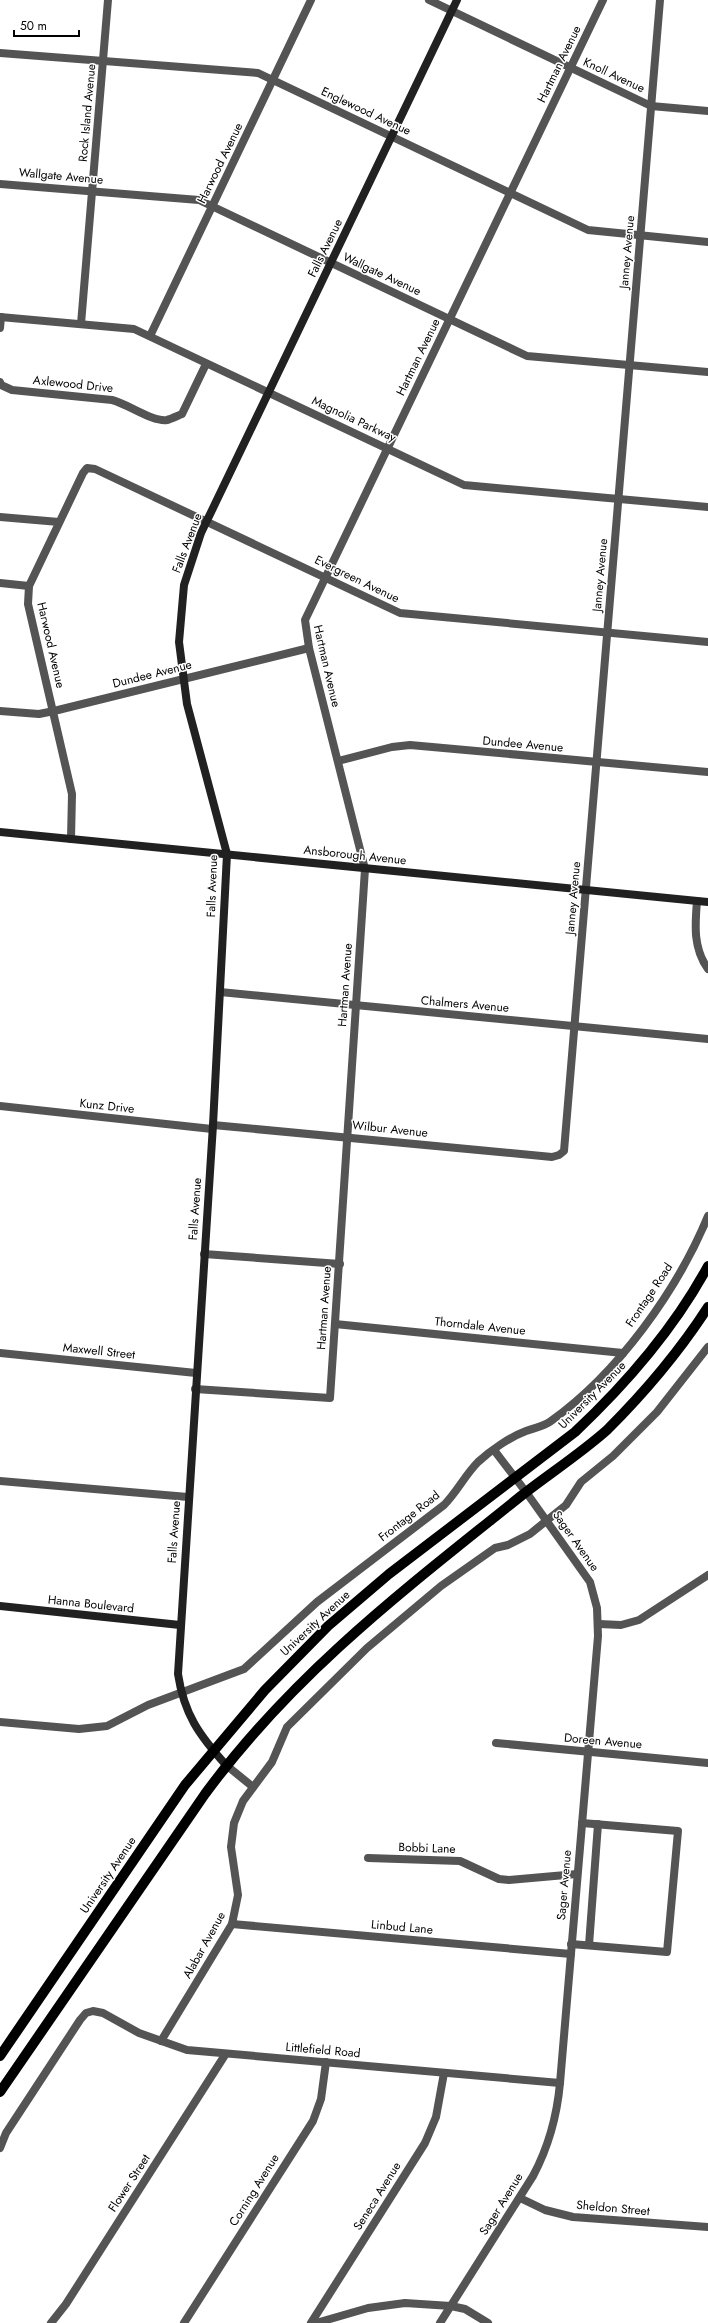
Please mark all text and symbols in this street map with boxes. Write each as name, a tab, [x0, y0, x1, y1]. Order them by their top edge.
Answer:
scale bar	[14, 12, 79, 38]
text: 50 m	[20, 17, 47, 35]
street label: Hartman Avenue	[533, 22, 585, 106]
street label: Knoll Avenue	[580, 53, 648, 97]
street label: Rock Island Avenue	[74, 63, 100, 163]
street label: Englewood Avenue	[318, 82, 414, 140]
street label: Harwood Avenue	[193, 120, 247, 206]
street label: Wallgate Avenue	[18, 163, 104, 189]
street label: Janney Avenue	[615, 215, 639, 291]
street label: Falls Avenue	[303, 216, 347, 280]
street label: Wallgate Avenue	[340, 248, 424, 300]
street label: Hartman Avenue	[392, 315, 444, 399]
street label: Axlewood Drive	[32, 371, 114, 397]
street label: Magnolia Parkway	[309, 392, 400, 447]
street label: Falls Avenue	[167, 510, 207, 576]
street label: Janney Avenue	[588, 538, 612, 614]
street label: Evergreen Avenue	[312, 551, 402, 607]
street label: Harwood Avenue	[32, 600, 70, 690]
street label: Hartman Avenue	[309, 623, 345, 709]
street label: Dundee Avenue	[111, 655, 193, 693]
street label: Dundee Avenue	[482, 732, 564, 756]
street label: Ansborough Avenue	[303, 841, 407, 869]
street label: Falls Avenue	[202, 854, 222, 918]
street label: Janney Avenue	[561, 861, 585, 937]
street label: Hartman Avenue	[333, 943, 357, 1027]
street label: Chalmers Avenue	[420, 991, 510, 1017]
street label: Kunz Drive	[79, 1094, 135, 1118]
street label: Wilbur Avenue	[351, 1116, 429, 1142]
street label: Falls Avenue	[184, 1177, 206, 1241]
street label: Frontage Road	[621, 1259, 677, 1331]
street label: Hartman Avenue	[312, 1266, 336, 1350]
street label: Thorndale Avenue	[434, 1312, 526, 1340]
street label: Maxwell Street	[62, 1338, 136, 1364]
street label: University Avenue	[554, 1357, 630, 1433]
street label: Frontage Road	[374, 1486, 444, 1546]
street label: Falls Avenue	[163, 1500, 185, 1564]
street label: Sager Avenue	[548, 1507, 604, 1575]
street label: University Avenue	[276, 1586, 354, 1660]
street label: Hanna Boulevard	[47, 1591, 135, 1617]
street label: Doreen Avenue	[563, 1729, 643, 1753]
street label: University Avenue	[76, 1833, 140, 1917]
street label: Bobbi Lane	[398, 1838, 456, 1858]
street label: Sager Avenue	[552, 1849, 576, 1921]
street label: Alabar Avenue	[178, 1908, 230, 1982]
street label: Linbud Lane	[370, 1915, 434, 1939]
street label: Littlefield Road	[285, 2038, 361, 2062]
street label: Flower Street	[104, 2150, 154, 2215]
street label: Corning Avenue	[225, 2150, 283, 2230]
street label: Seneca Avenue	[349, 2158, 405, 2234]
street label: Sager Avenue	[475, 2169, 527, 2239]
street label: Sheldon Street	[575, 2196, 651, 2220]

